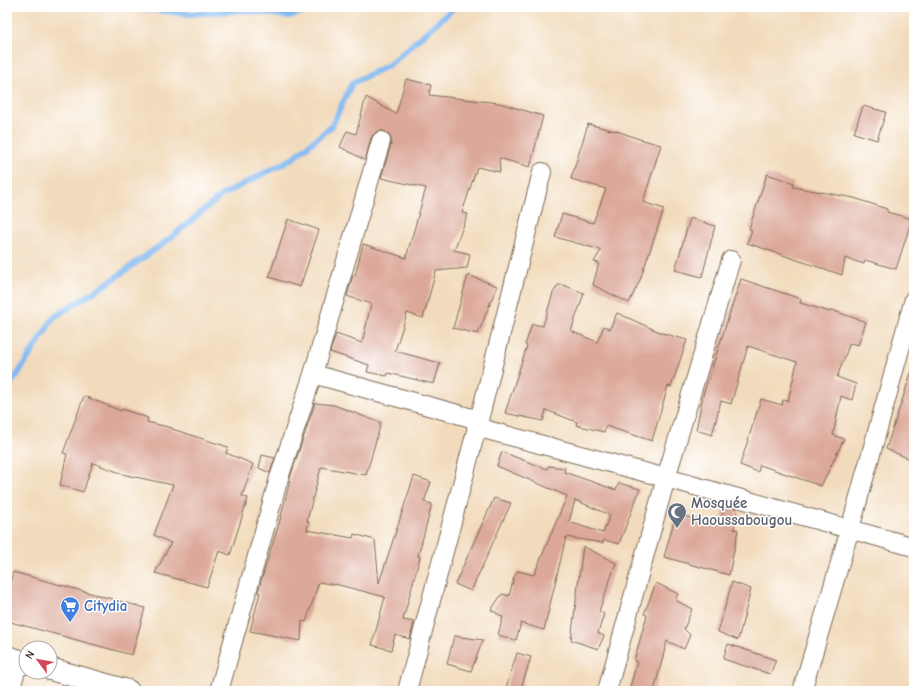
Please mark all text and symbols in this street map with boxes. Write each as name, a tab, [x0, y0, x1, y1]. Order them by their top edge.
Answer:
place label: Mosquée Haoussabougou	[691, 494, 792, 529]
mosque icon: Mosquée Haoussabougou	[666, 501, 688, 529]
supermarket icon: Citydia	[59, 595, 81, 623]
place label: Citydia	[84, 597, 127, 615]
north arrow	[18, 640, 58, 680]
text: N	[23, 648, 37, 661]

